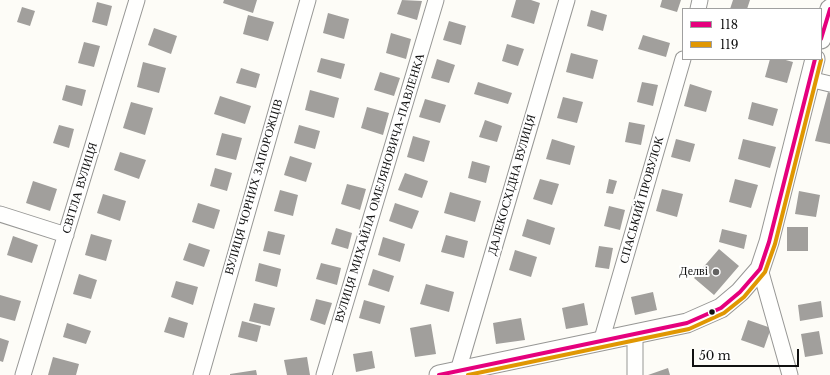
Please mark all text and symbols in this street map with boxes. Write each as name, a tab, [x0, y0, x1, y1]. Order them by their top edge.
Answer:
legend	[682, 8, 822, 60]
text: 118	[720, 17, 738, 32]
text: 119	[720, 37, 738, 52]
street label: ВУЛИЦЯ МИХАЙЛА ОМЕЛЯНОВИЧА-ПАВЛЕНКА	[332, 52, 428, 324]
street label: ВУЛИЦЯ ЧОРНИХ ЗАПОРОЖЦІВ	[222, 97, 286, 277]
street label: ДАЛЕКОСХІДНА ВУЛИЦЯ	[485, 113, 539, 257]
street label: СПАСЬКИЙ ПРОВУЛОК	[617, 135, 667, 265]
street label: СВІТЛА ВУЛИЦЯ	[59, 141, 101, 235]
place label: Делві	[679, 265, 708, 279]
marker: Делві	[711, 267, 721, 277]
unlabelled marker	[707, 307, 717, 317]
scale bar	[694, 341, 801, 367]
text: 50 m	[699, 348, 731, 363]

